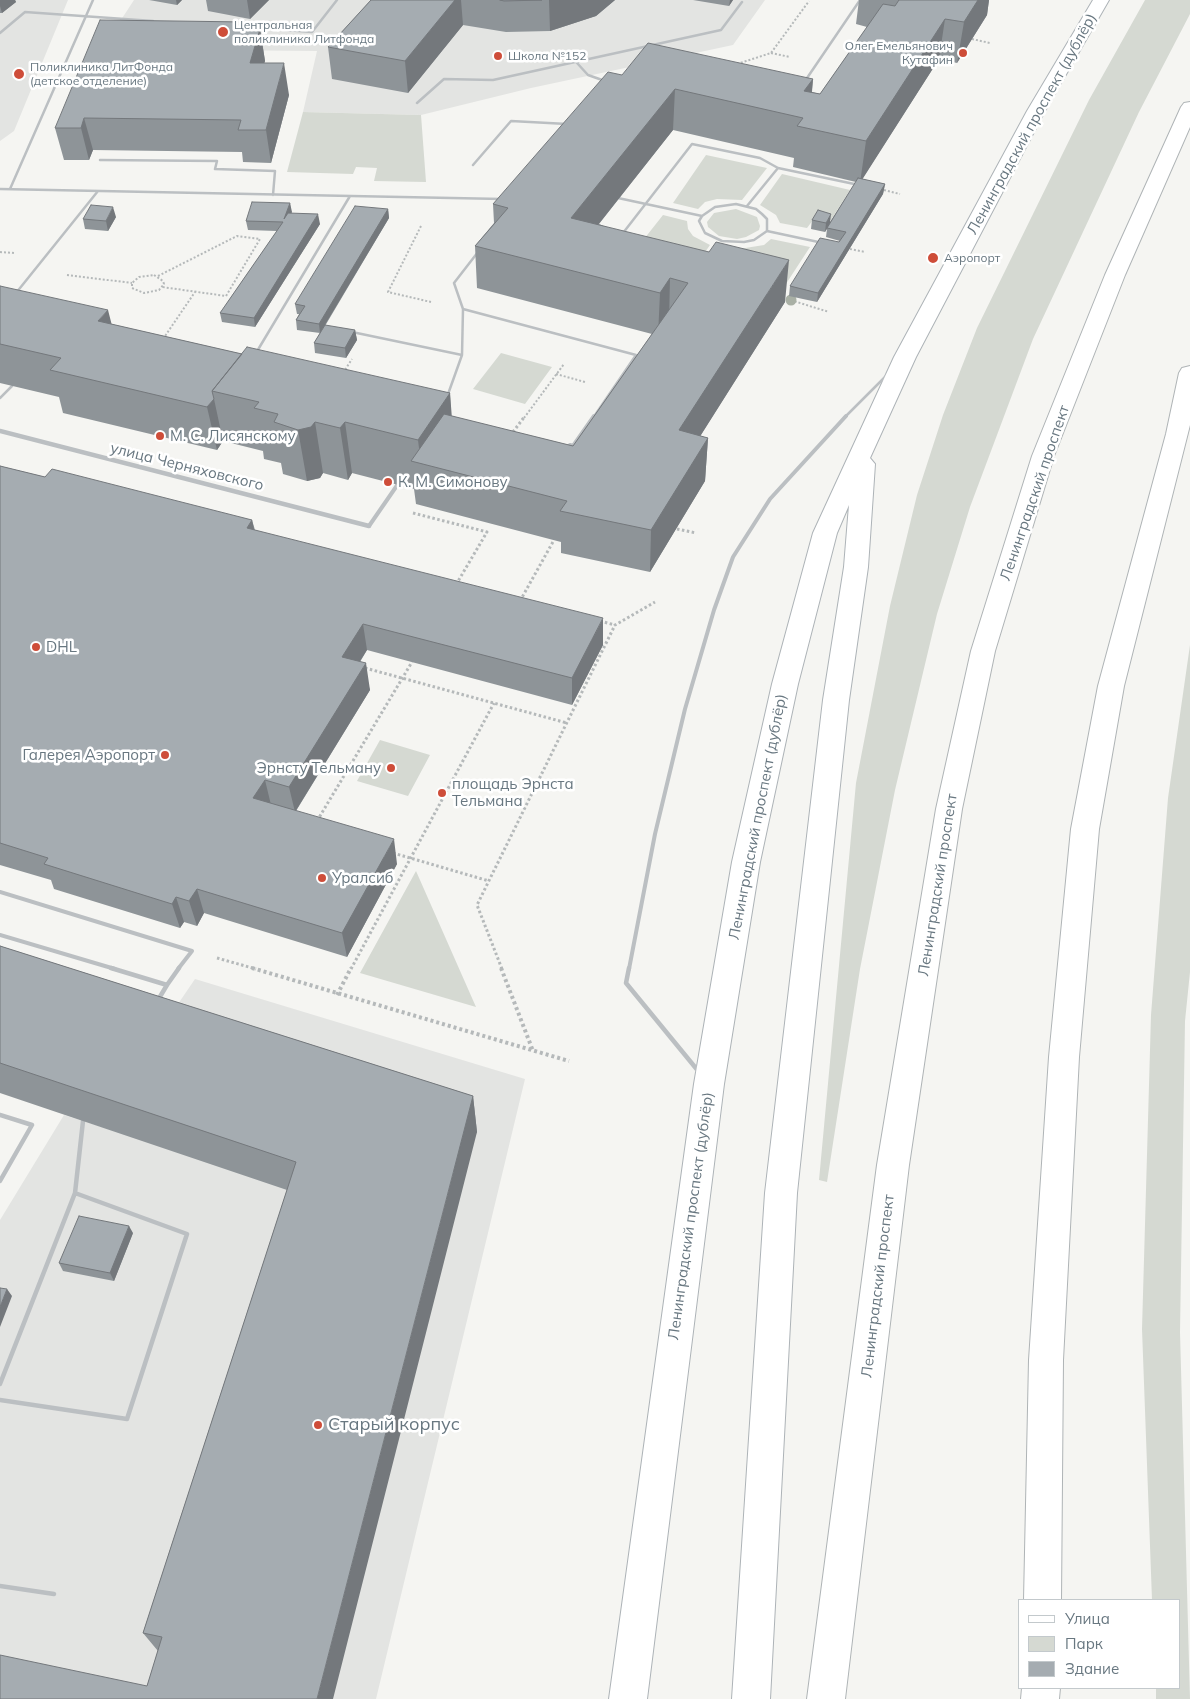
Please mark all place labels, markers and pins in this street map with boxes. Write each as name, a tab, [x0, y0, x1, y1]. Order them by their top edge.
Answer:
place label: Центральная поликлиника Литфонда	[234, 18, 374, 46]
marker: Центральная поликлиника Литфонда	[216, 25, 230, 39]
place label: Олег Емельянович Кутафин	[845, 39, 953, 67]
marker: Олег Емельянович Кутафин	[957, 47, 969, 59]
place label: Школа №152	[508, 49, 586, 63]
marker: Школа №152	[492, 50, 504, 62]
place label: Поликлиника ЛитФонда (детское отделение)	[30, 60, 173, 88]
marker: Поликлиника ЛитФонда (детское отделение)	[12, 67, 26, 81]
marker: Аэропорт	[926, 251, 940, 265]
place label: Аэропорт	[944, 251, 1000, 265]
place label: М. С. Лисянскому	[170, 427, 296, 445]
marker: М. С. Лисянскому	[154, 430, 166, 442]
place label: К. М. Симонову	[398, 473, 508, 491]
marker: К. М. Симонову	[382, 476, 394, 488]
place label: DHL	[46, 638, 77, 656]
marker: DHL	[30, 641, 42, 653]
place label: Галерея Аэропорт	[23, 746, 155, 764]
marker: Галерея Аэропорт	[159, 749, 171, 761]
place label: Эрнсту Тельману	[256, 759, 381, 777]
marker: Эрнсту Тельману	[385, 762, 397, 774]
place label: площадь Эрнста Тельмана	[452, 775, 574, 810]
marker: площадь Эрнста Тельмана	[436, 787, 448, 799]
place label: Уралсиб	[332, 869, 394, 887]
marker: Уралсиб	[316, 872, 328, 884]
place label: Старый корпус	[328, 1414, 460, 1436]
marker: Старый корпус	[312, 1419, 324, 1431]

